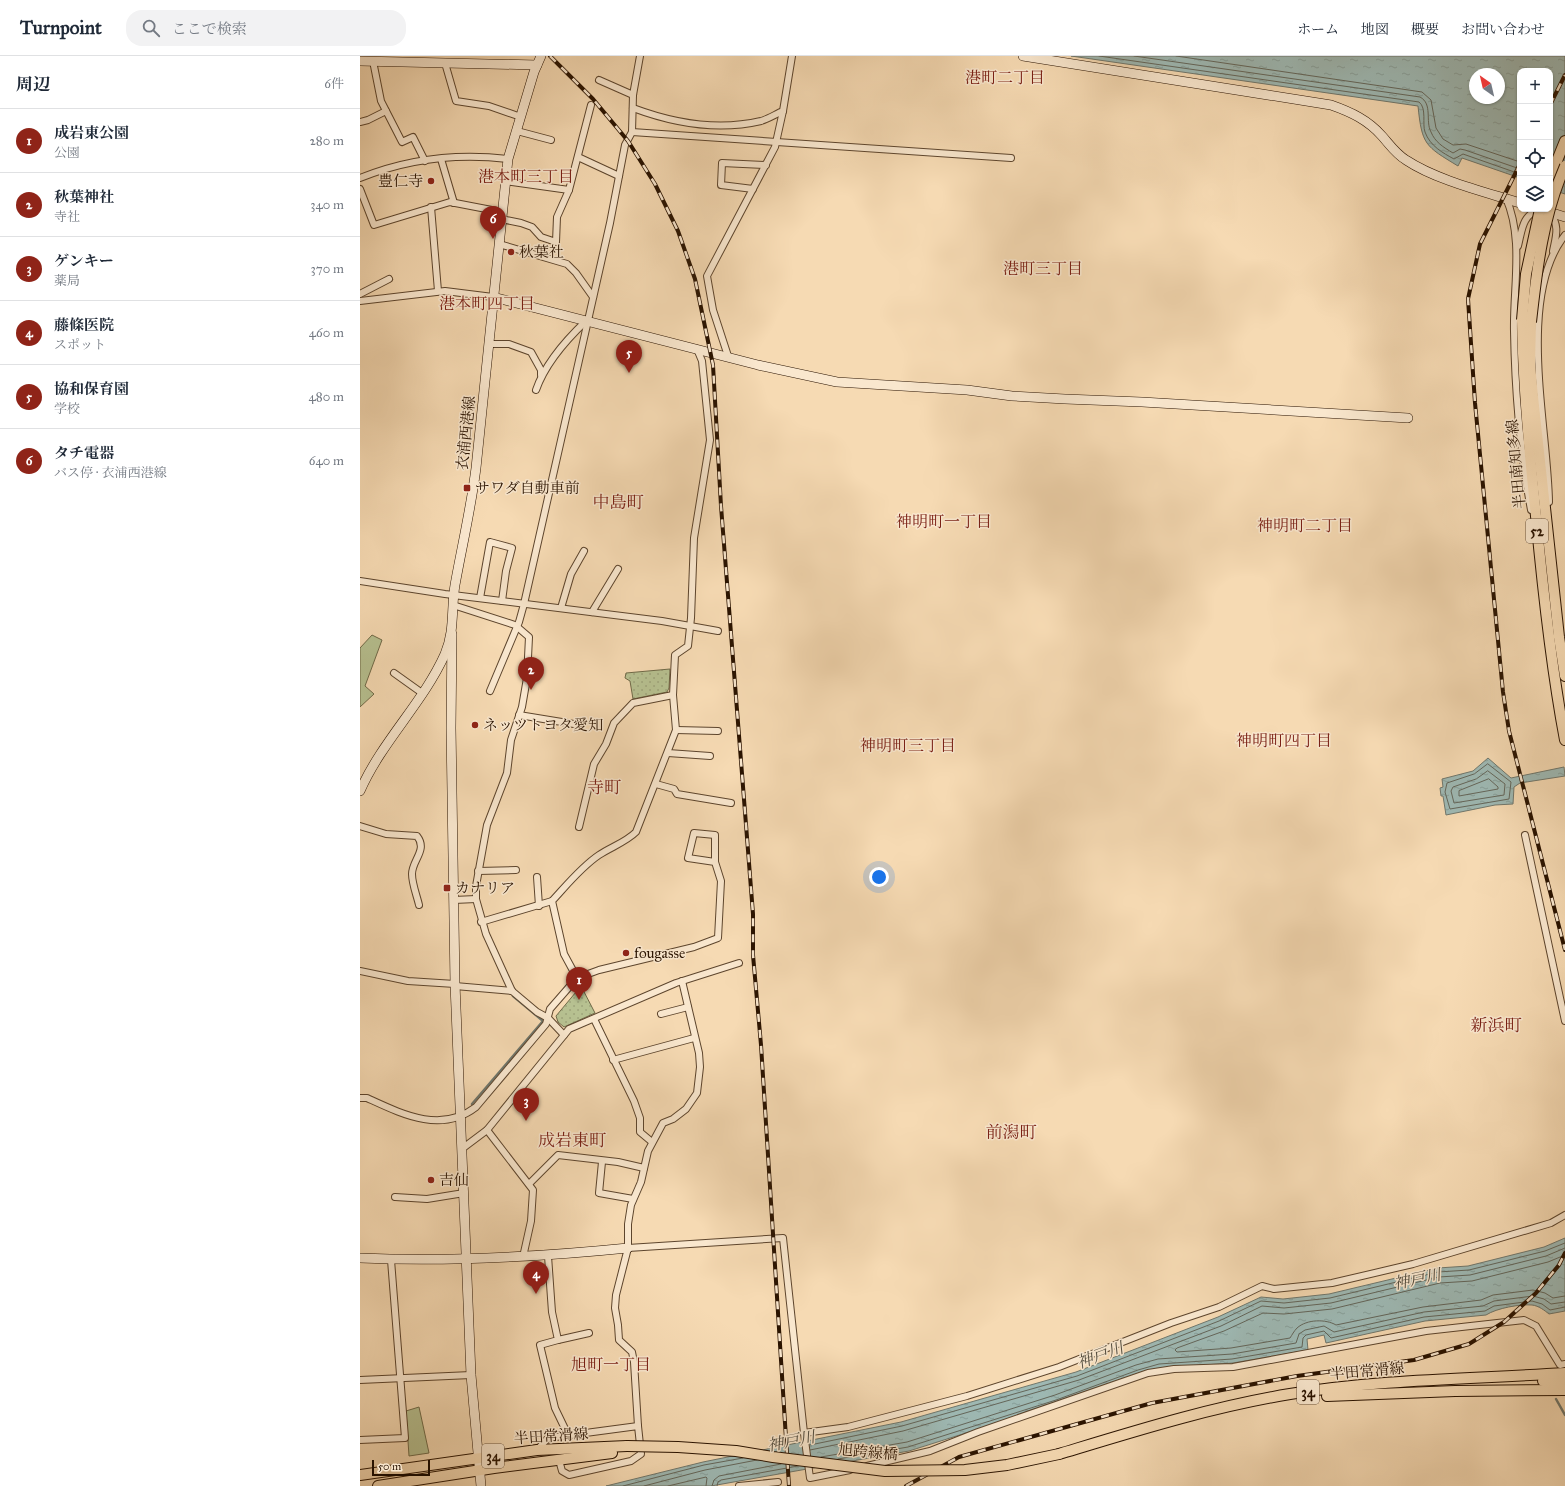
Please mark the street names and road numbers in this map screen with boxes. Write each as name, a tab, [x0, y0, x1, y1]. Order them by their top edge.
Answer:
street label: 衣浦西港線	[453, 395, 479, 471]
street label: 半田南知多線	[1503, 418, 1529, 510]
road number: 52	[1526, 519, 1548, 543]
street label: 半田常滑線	[1329, 1359, 1405, 1383]
road number: 34	[1297, 1380, 1319, 1404]
street label: 半田常滑線	[513, 1424, 589, 1448]
street label: 旭跨線橋	[837, 1440, 899, 1464]
road number: 34	[482, 1444, 504, 1468]

